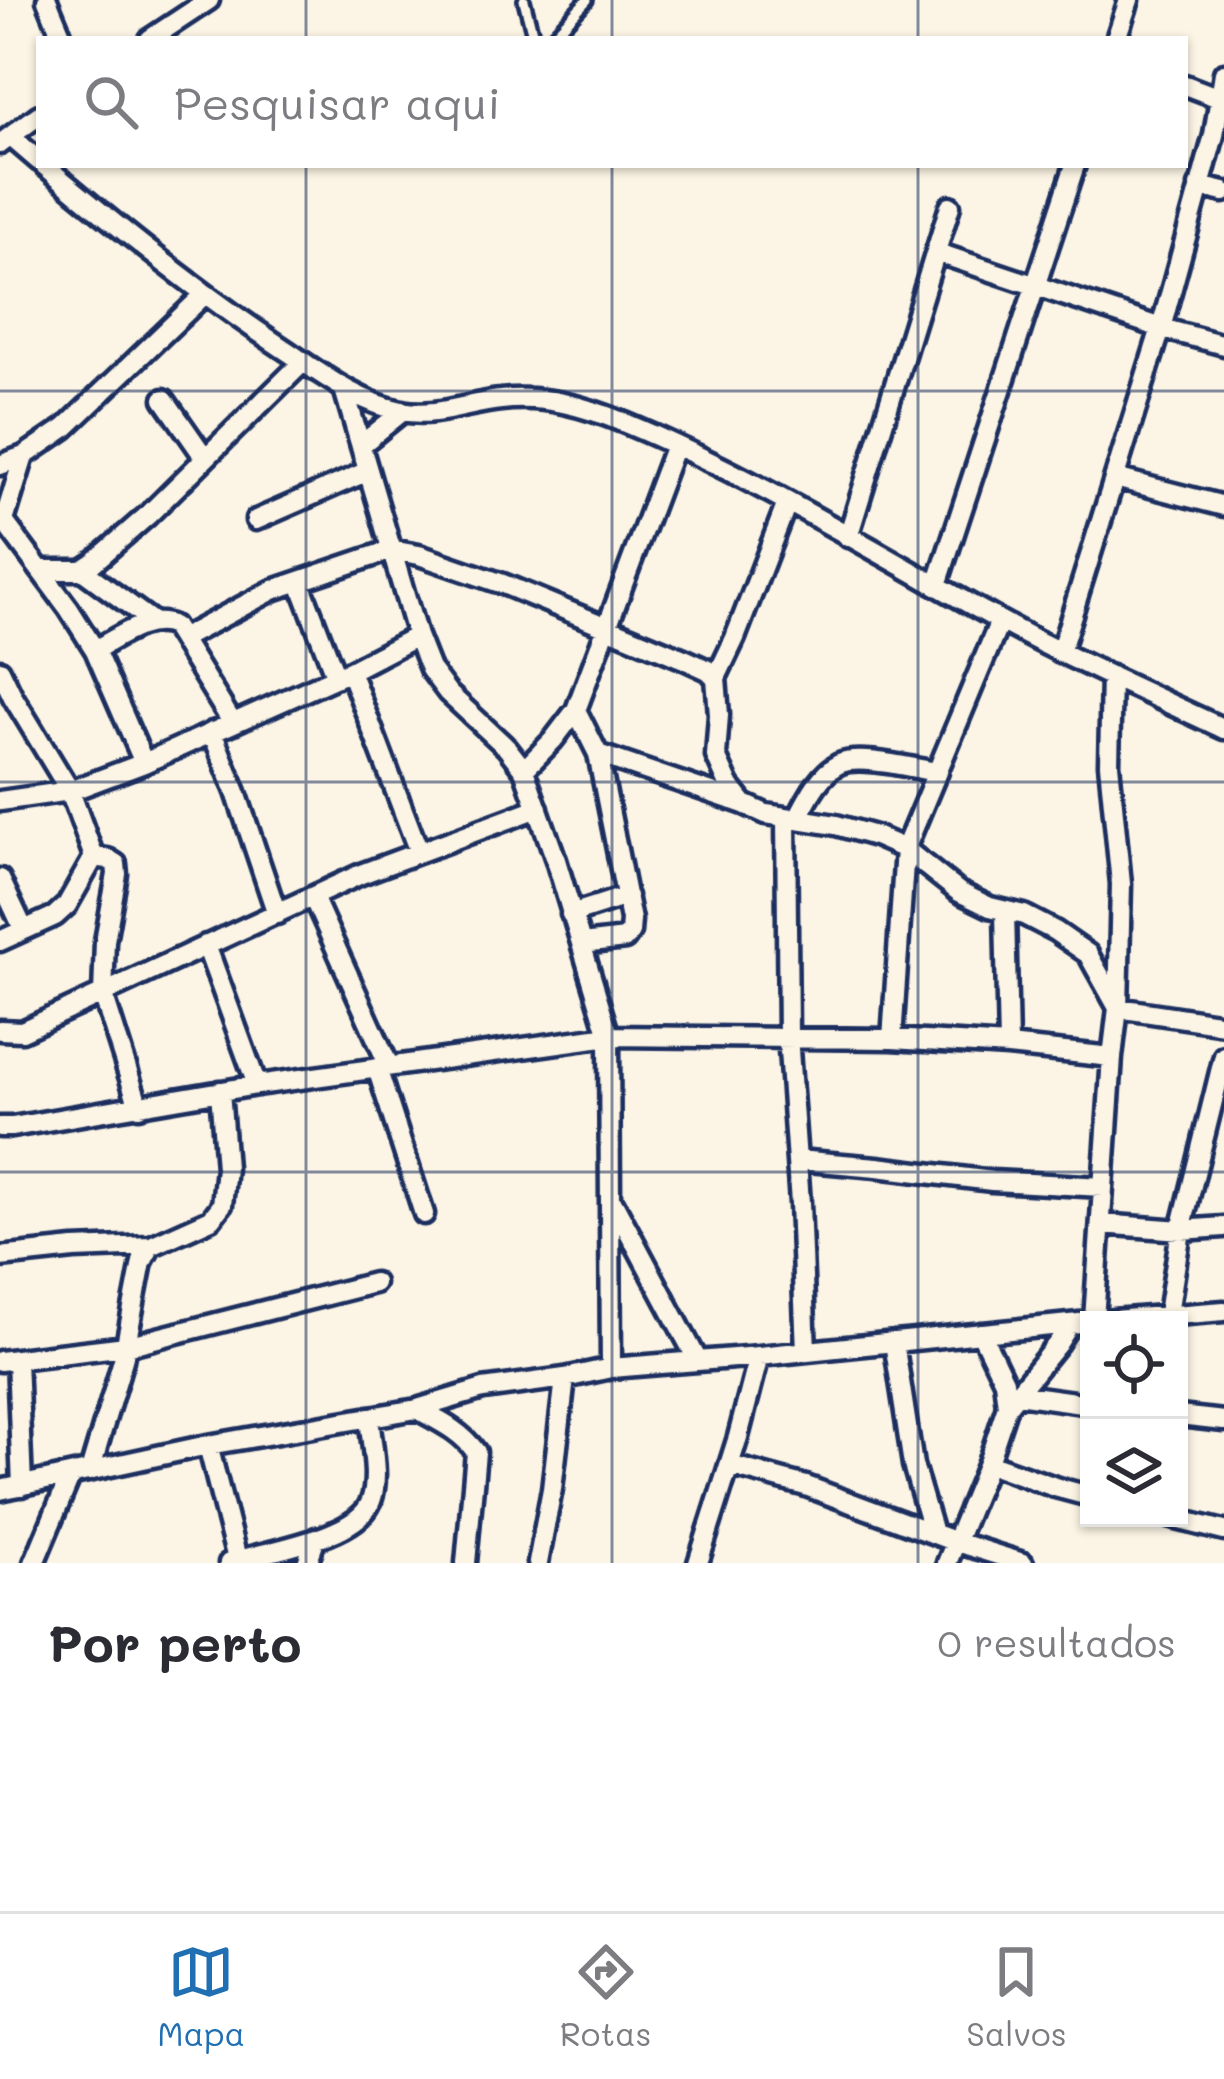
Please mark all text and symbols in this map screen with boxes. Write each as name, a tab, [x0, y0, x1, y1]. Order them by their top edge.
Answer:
search box	[36, 36, 1188, 168]
icon: search	[78, 69, 144, 135]
text: Pesquisar aqui	[174, 73, 501, 131]
map controls	[1080, 1311, 1188, 1527]
button: locate	[1080, 1311, 1188, 1419]
button: layers	[1080, 1419, 1188, 1527]
text: Por perto	[48, 1608, 301, 1675]
text: 0 resultados	[937, 1616, 1176, 1667]
tab: Mapa	[157, 1939, 245, 2054]
tab: Rotas	[560, 1939, 652, 2054]
tab: Salvos	[966, 1939, 1067, 2054]

